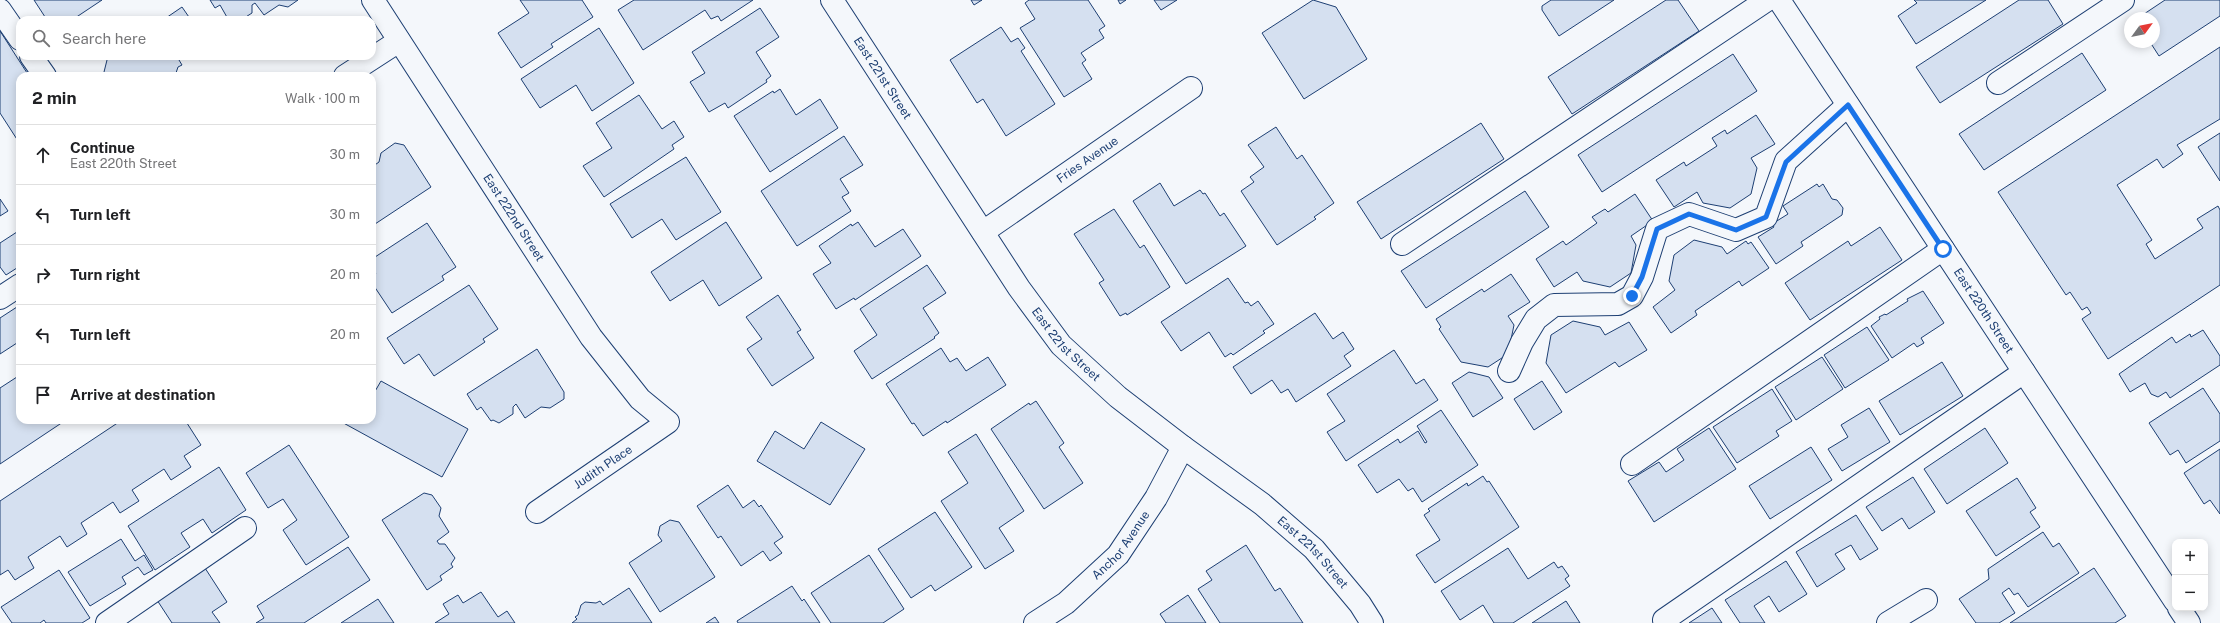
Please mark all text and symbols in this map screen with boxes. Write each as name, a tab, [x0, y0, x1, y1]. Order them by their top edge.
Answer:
north arrow	[2124, 12, 2160, 48]
search box	[16, 16, 376, 60]
icon: search	[30, 27, 52, 49]
text: Search here	[62, 30, 146, 47]
street label: East 221st Street	[851, 34, 915, 122]
text: 2 min	[32, 88, 77, 108]
text: Walk · 100 m	[285, 91, 360, 106]
street label: Fries Avenue	[1054, 133, 1121, 186]
text: Continue	[70, 139, 135, 156]
icon: ahead	[32, 144, 54, 166]
text: 30 m	[330, 147, 360, 162]
text: East 220th Street	[70, 156, 177, 171]
street label: East 222nd Street	[480, 171, 547, 264]
icon: left	[32, 204, 54, 226]
text: Turn left	[70, 206, 131, 223]
text: 30 m	[330, 207, 360, 222]
route start	[1934, 240, 1952, 258]
icon: right	[32, 264, 54, 286]
text: Turn right	[70, 266, 140, 283]
street label: East 220th Street	[1951, 266, 2017, 356]
text: 20 m	[330, 267, 360, 282]
route end	[1623, 287, 1641, 305]
street label: East 221st Street	[1029, 305, 1103, 384]
icon: left	[32, 324, 54, 346]
text: Turn left	[70, 326, 131, 343]
text: 20 m	[330, 327, 360, 342]
icon: arrive	[32, 384, 54, 406]
text: Arrive at destination	[70, 386, 215, 403]
street label: Judith Place	[571, 442, 635, 492]
street label: Anchor Avenue	[1089, 508, 1153, 582]
street label: East 221st Street	[1274, 513, 1351, 591]
map controls	[2172, 539, 2208, 611]
button: +	[2172, 539, 2208, 575]
button: −	[2172, 575, 2208, 611]

